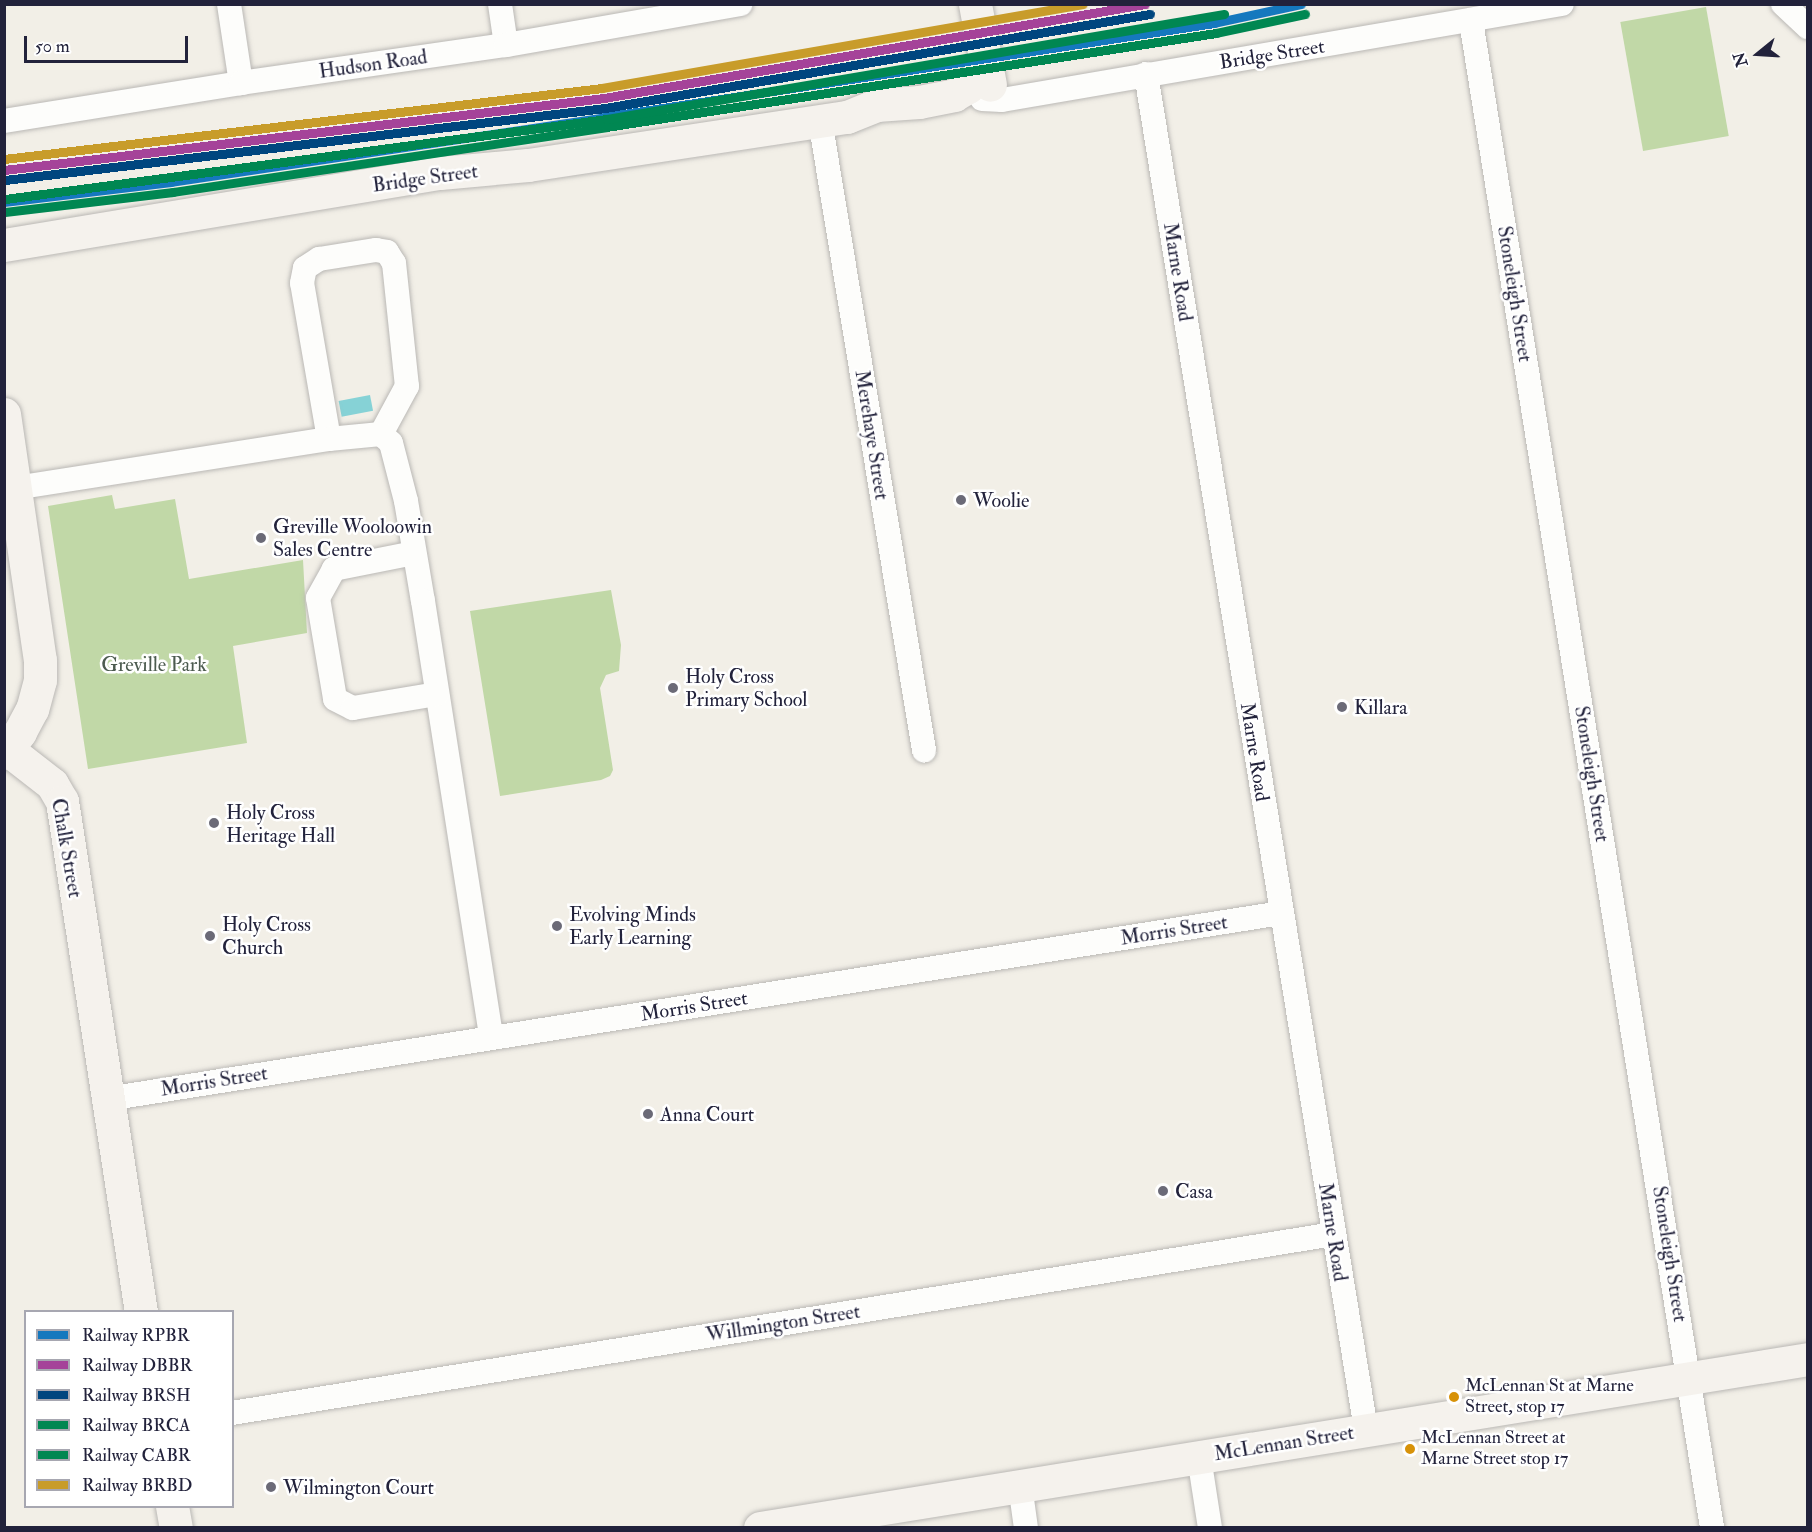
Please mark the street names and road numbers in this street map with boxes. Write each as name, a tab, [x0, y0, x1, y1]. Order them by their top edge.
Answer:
street label: Bridge Street	[1218, 34, 1326, 74]
street label: Hudson Road	[317, 45, 429, 83]
street label: Bridge Street	[371, 159, 479, 197]
street label: Marne Road	[1158, 221, 1198, 323]
street label: Stoneleigh Street	[1492, 224, 1538, 364]
street label: Merehaye Street	[850, 368, 894, 502]
street label: Marne Road	[1235, 701, 1275, 803]
street label: Stoneleigh Street	[1569, 704, 1615, 844]
street label: Chalk Street	[46, 796, 88, 900]
street label: Morris Street	[1119, 910, 1229, 950]
street label: Morris Street	[639, 986, 749, 1026]
street label: Morris Street	[159, 1061, 269, 1101]
street label: Marne Road	[1313, 1181, 1353, 1283]
street label: Stoneleigh Street	[1647, 1184, 1693, 1324]
street label: Willmington Street	[704, 1299, 862, 1347]
street label: McLennan Street	[1212, 1420, 1356, 1466]

